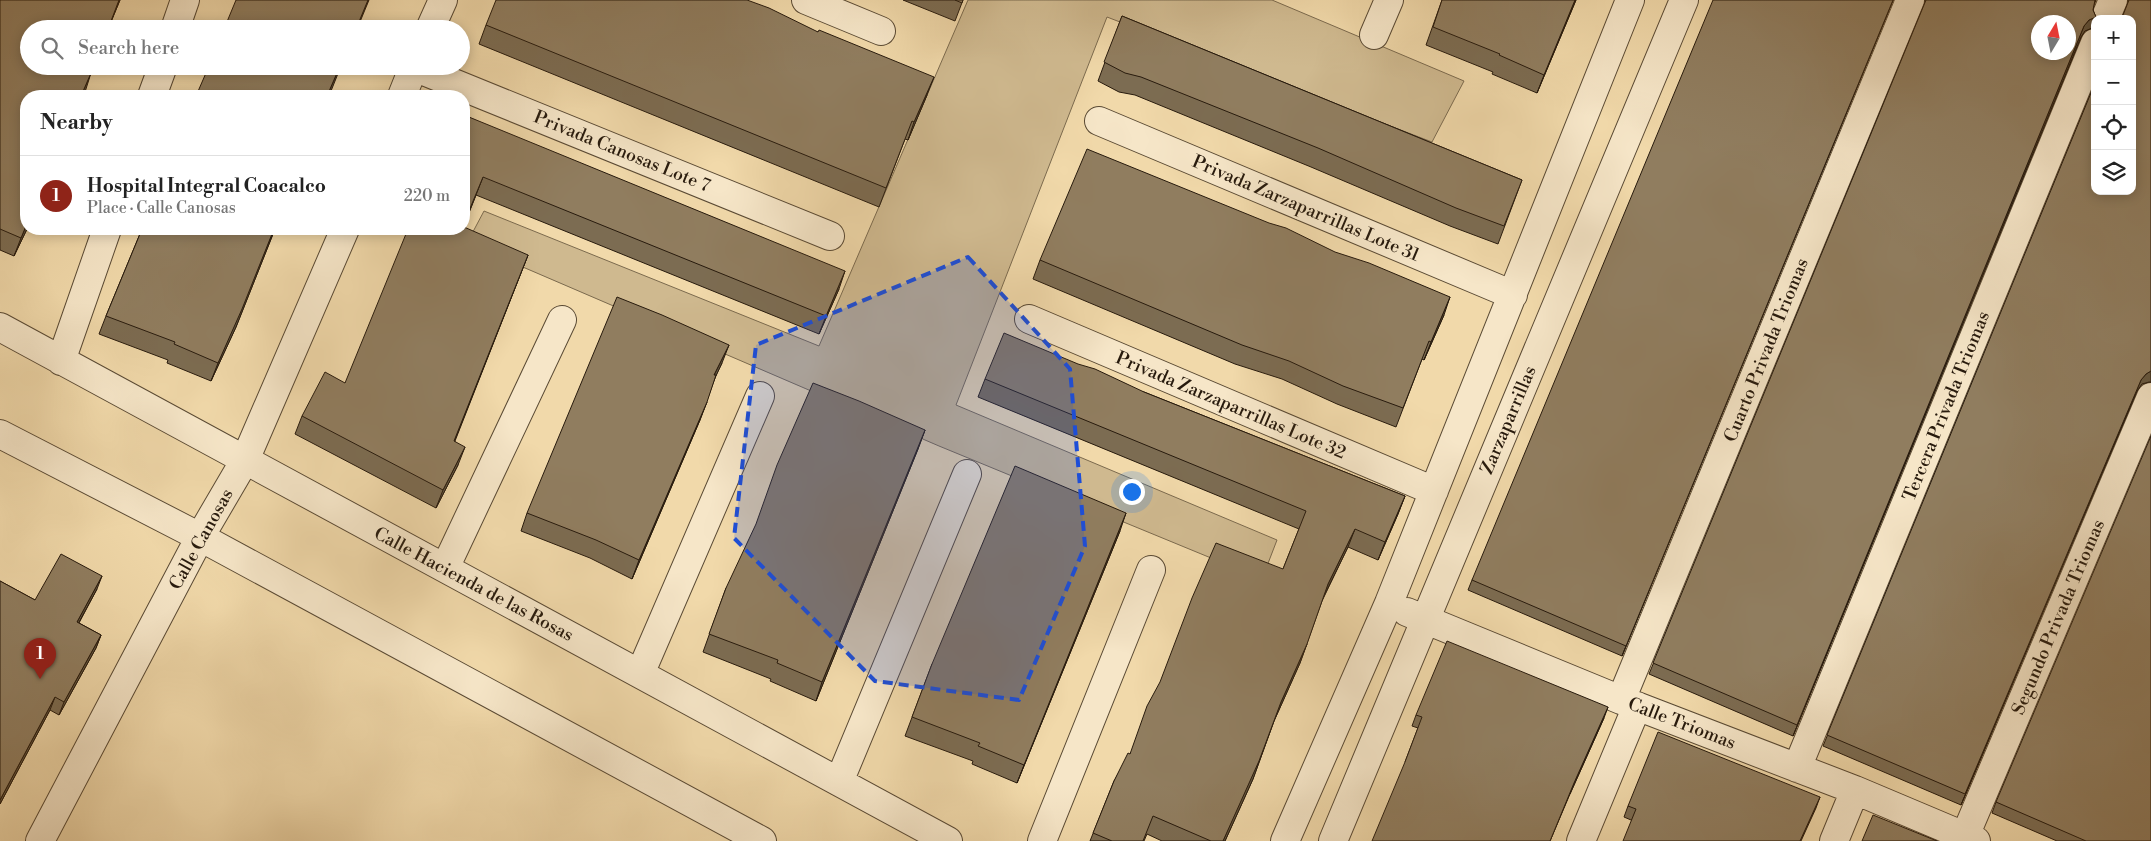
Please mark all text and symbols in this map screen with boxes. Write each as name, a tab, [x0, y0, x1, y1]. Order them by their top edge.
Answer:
north arrow	[2031, 15, 2076, 60]
map controls	[2091, 15, 2136, 195]
button: +	[2091, 15, 2136, 60]
search box	[20, 20, 470, 75]
icon: search	[38, 34, 66, 62]
text: Search here	[78, 36, 179, 60]
button: −	[2091, 60, 2136, 105]
button: locate	[2091, 105, 2136, 150]
street label: Privada Canosas Lote 7	[530, 106, 713, 197]
text: Nearby	[40, 110, 113, 136]
street label: Privada Zarzaparrillas Lote 31	[1189, 150, 1423, 267]
button: layers	[2091, 150, 2136, 195]
text: Hospital Integral Coacalco	[87, 174, 326, 198]
text: 1	[52, 186, 60, 206]
text: 220 m	[404, 186, 450, 206]
text: Place · Calle Canosas	[87, 198, 236, 218]
street label: Cuarto Privada Triomas	[1719, 255, 1814, 445]
street label: Tercera Privada Triomas	[1898, 308, 1995, 504]
street label: Privada Zarzaparrillas Lote 32	[1112, 346, 1349, 464]
street label: Zarzaparrillas	[1475, 362, 1542, 478]
your location	[1119, 479, 1145, 505]
street label: Calle Canosas	[164, 485, 239, 594]
street label: Segundo Privada Triomas	[2007, 516, 2110, 718]
street label: Calle Hacienda de las Rosas	[370, 522, 578, 647]
pin: 1	[24, 638, 56, 679]
street label: Calle Triomas	[1625, 692, 1739, 755]

